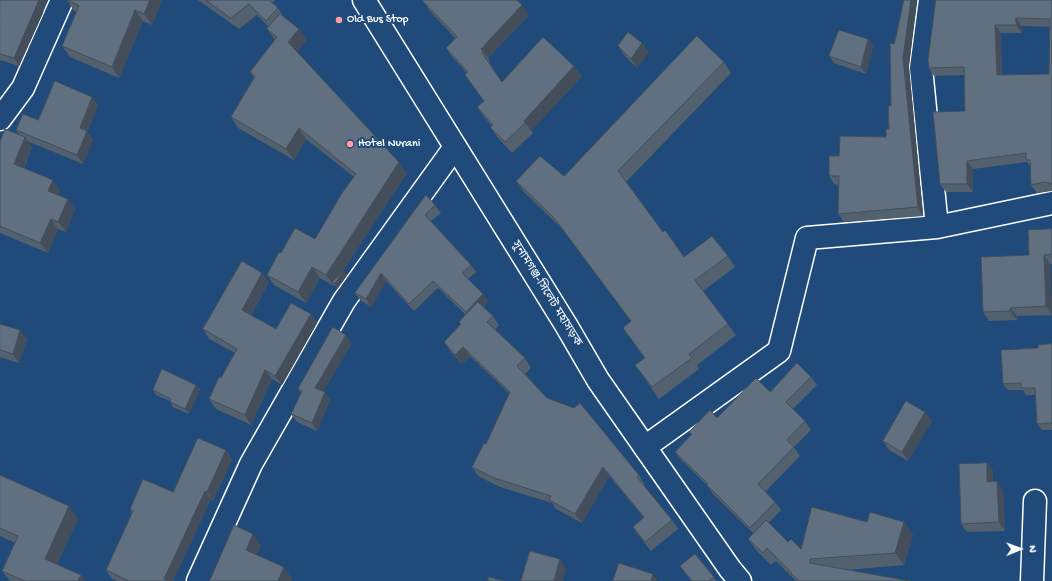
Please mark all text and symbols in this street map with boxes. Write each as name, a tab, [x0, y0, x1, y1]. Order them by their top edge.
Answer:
place label: Old Bus Stop	[347, 13, 408, 27]
marker: Old Bus Stop	[334, 15, 344, 25]
place label: Hotel Nurani	[358, 137, 420, 151]
marker: Hotel Nurani	[345, 139, 355, 149]
street label: সুনামগঞ্জ-সিলেট মহাসড়ক	[508, 239, 584, 349]
north arrow	[1000, 529, 1040, 569]
text: N	[1026, 545, 1038, 552]

